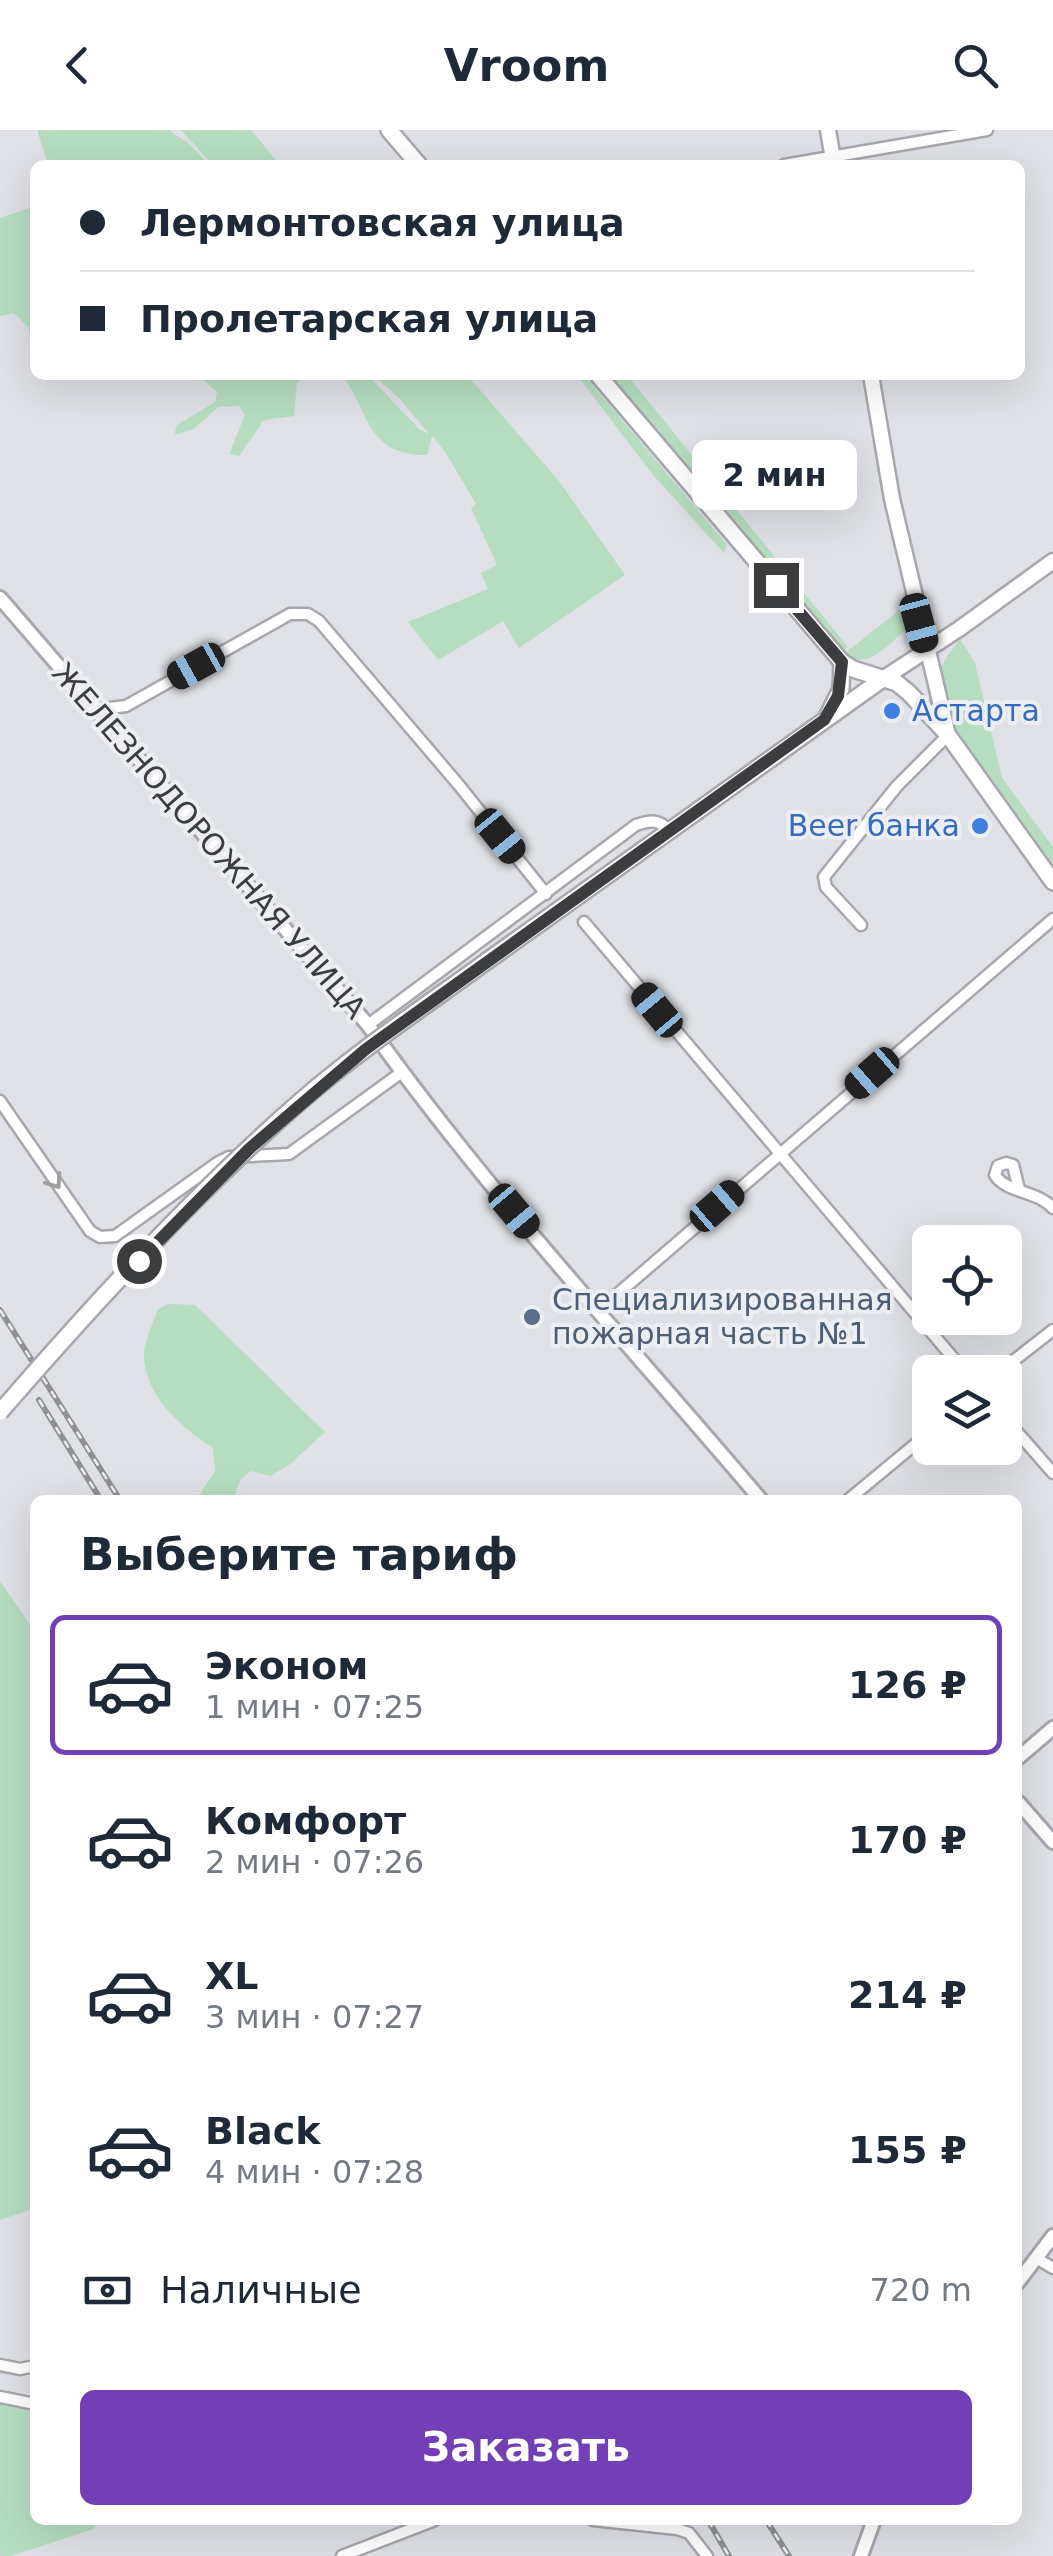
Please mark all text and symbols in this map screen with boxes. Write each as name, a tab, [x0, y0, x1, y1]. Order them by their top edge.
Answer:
icon: back	[50, 38, 105, 93]
icon: search	[948, 38, 1003, 93]
text: Vroom	[444, 39, 609, 92]
text: Лермонтовская улица	[140, 201, 625, 245]
text: Пролетарская улица	[140, 297, 598, 341]
callout: 2 мин	[694, 440, 858, 510]
text: 2 мин	[722, 456, 827, 494]
route end	[754, 563, 799, 608]
car	[897, 590, 941, 656]
car	[162, 638, 230, 694]
street label: ЖЕЛЕЗНОДОРОЖНАЯ УЛИЦА	[45, 656, 374, 1026]
place label: Астарта	[912, 693, 1040, 728]
marker: Астарта	[881, 700, 903, 722]
car	[469, 803, 531, 869]
place label: Beer банка	[788, 808, 960, 843]
marker: Beer банка	[969, 815, 991, 837]
car	[626, 977, 688, 1043]
car	[840, 1042, 904, 1104]
one-way arrow	[43, 1171, 61, 1189]
car	[685, 1175, 749, 1237]
car	[483, 1178, 545, 1244]
map controls	[912, 1225, 1022, 1465]
button: locate	[912, 1225, 1022, 1335]
route start	[117, 1239, 162, 1284]
place label: Специализированная пожарная часть №1	[552, 1282, 893, 1351]
marker: Специализированная пожарная часть №1	[521, 1306, 543, 1328]
button: layers	[912, 1355, 1022, 1465]
text: Выберите тариф	[80, 1528, 518, 1581]
icon: car	[85, 1640, 175, 1730]
text: Эконом	[205, 1644, 368, 1688]
text: 126 ₽	[848, 1663, 967, 1707]
text: 1 мин · 07:25	[205, 1688, 424, 1726]
icon: car	[85, 1795, 175, 1885]
text: Комфорт	[205, 1799, 406, 1843]
text: 170 ₽	[848, 1818, 967, 1862]
text: 2 мин · 07:26	[205, 1843, 424, 1881]
icon: car	[85, 1950, 175, 2040]
text: XL	[205, 1954, 259, 1998]
text: 214 ₽	[848, 1973, 967, 2017]
text: 3 мин · 07:27	[205, 1998, 424, 2036]
icon: car	[85, 2105, 175, 2195]
text: Black	[205, 2109, 320, 2153]
text: 155 ₽	[848, 2128, 967, 2172]
text: 4 мин · 07:28	[205, 2153, 424, 2191]
icon: cash	[80, 2263, 135, 2318]
text: Наличные	[160, 2268, 362, 2312]
text: 720 m	[870, 2271, 972, 2309]
button: Заказать	[80, 2390, 972, 2505]

